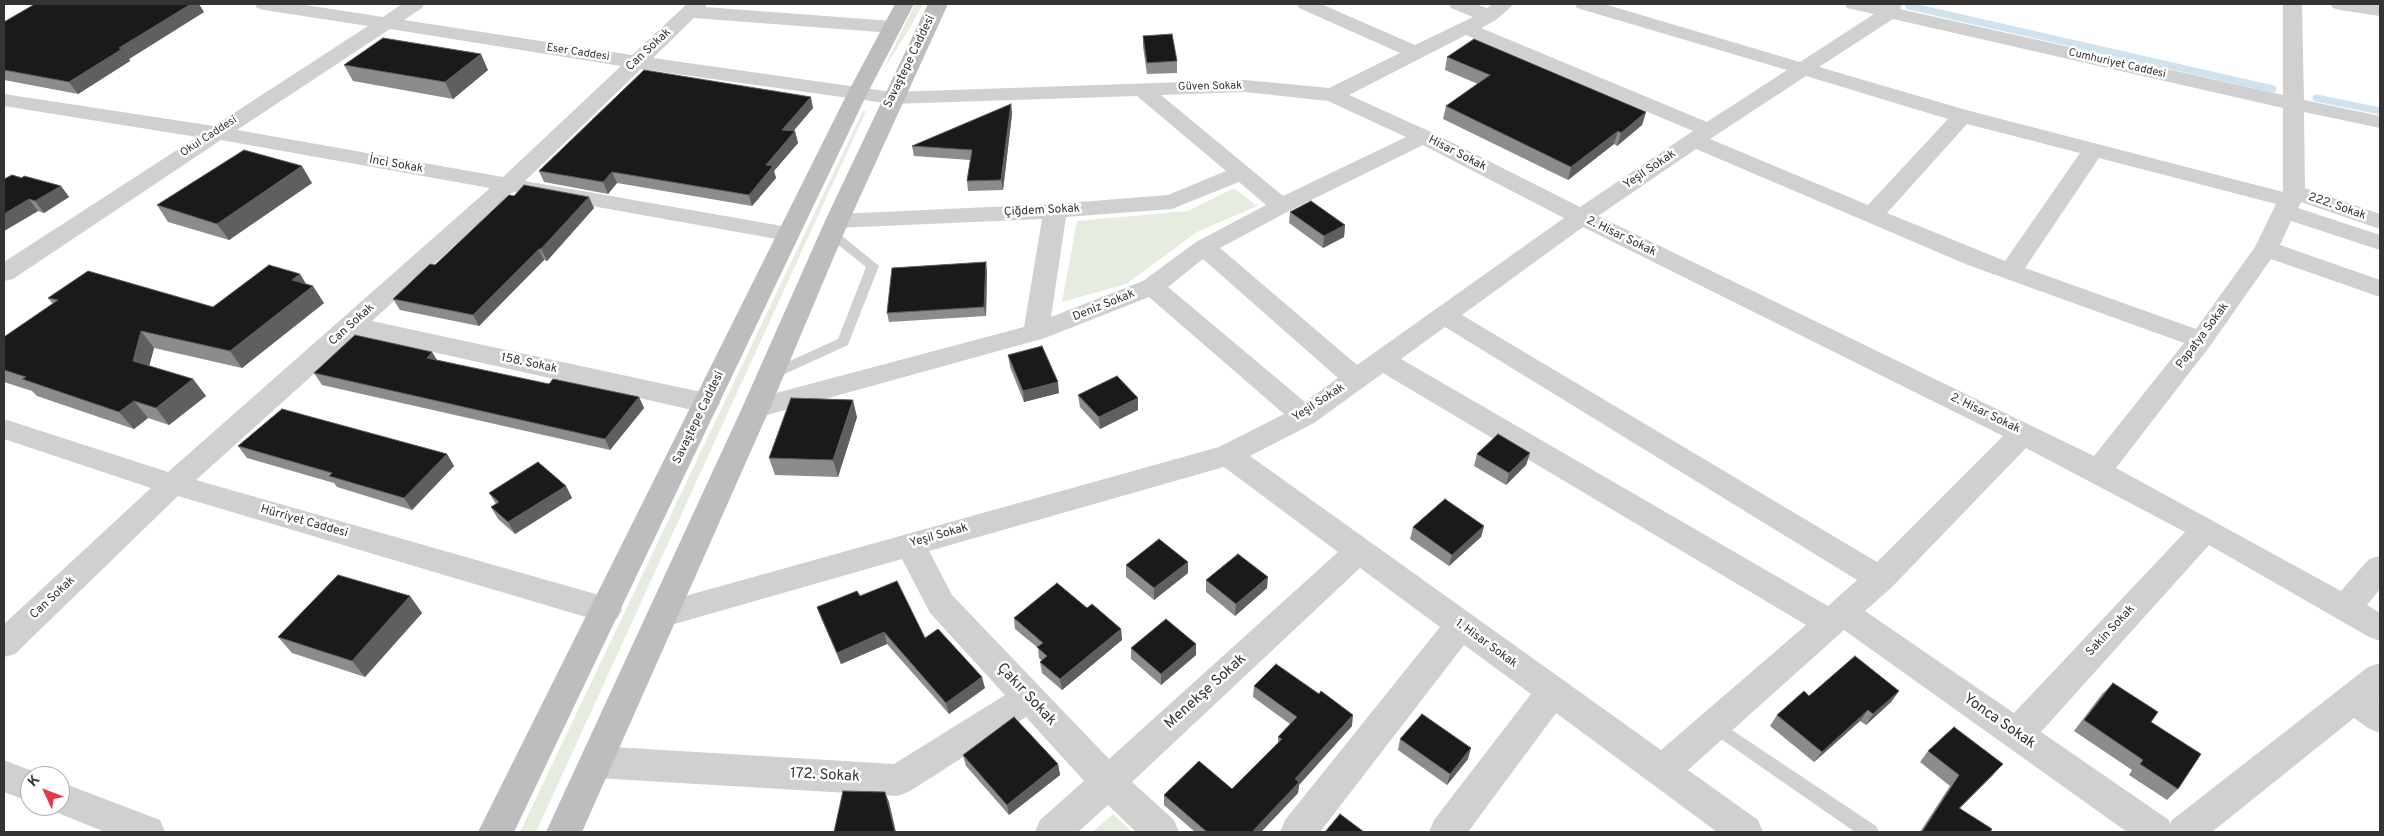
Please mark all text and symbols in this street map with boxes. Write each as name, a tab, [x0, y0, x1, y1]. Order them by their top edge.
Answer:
street label: Savaştepe Caddesi	[881, 13, 939, 111]
street label: Can Sokak	[624, 26, 674, 74]
street label: Eser Caddesi	[546, 42, 610, 64]
street label: Cumhuriyet Caddesi	[2067, 46, 2167, 82]
street label: Güven Sokak	[1178, 80, 1242, 94]
street label: Okul Caddesi	[178, 114, 240, 160]
street label: Hisar Sokak	[1426, 133, 1488, 175]
street label: Yeşil Sokak	[1621, 147, 1679, 193]
street label: İnci Sokak	[368, 153, 424, 177]
street label: 222. Sokak	[2306, 190, 2368, 224]
street label: Çiğdem Sokak	[1004, 202, 1080, 220]
street label: 2. Hisar Sokak	[1584, 214, 1658, 260]
street label: Deniz Sokak	[1071, 287, 1137, 325]
street label: Papatya Sokak	[2174, 300, 2232, 372]
street label: Can Sokak	[326, 301, 378, 349]
street label: 158. Sokak	[500, 351, 558, 377]
street label: Savaştepe Caddesi	[670, 369, 728, 467]
street label: Yeşil Sokak	[1290, 381, 1348, 425]
street label: 2. Hisar Sokak	[1948, 391, 2022, 437]
street label: Hürriyet Caddesi	[259, 503, 349, 541]
street label: Yeşil Sokak	[908, 521, 970, 551]
street label: Can Sokak	[28, 574, 78, 622]
street label: Sakin Sokak	[2084, 602, 2138, 660]
street label: 1. Hisar Sokak	[1452, 617, 1520, 671]
street label: Menekşe Sokak	[1161, 651, 1251, 733]
street label: Çakır Sokak	[992, 660, 1060, 730]
street label: Yonca Sokak	[1959, 690, 2039, 754]
street label: 172. Sokak	[790, 765, 860, 787]
north arrow	[20, 766, 70, 816]
text: K	[25, 772, 44, 791]

